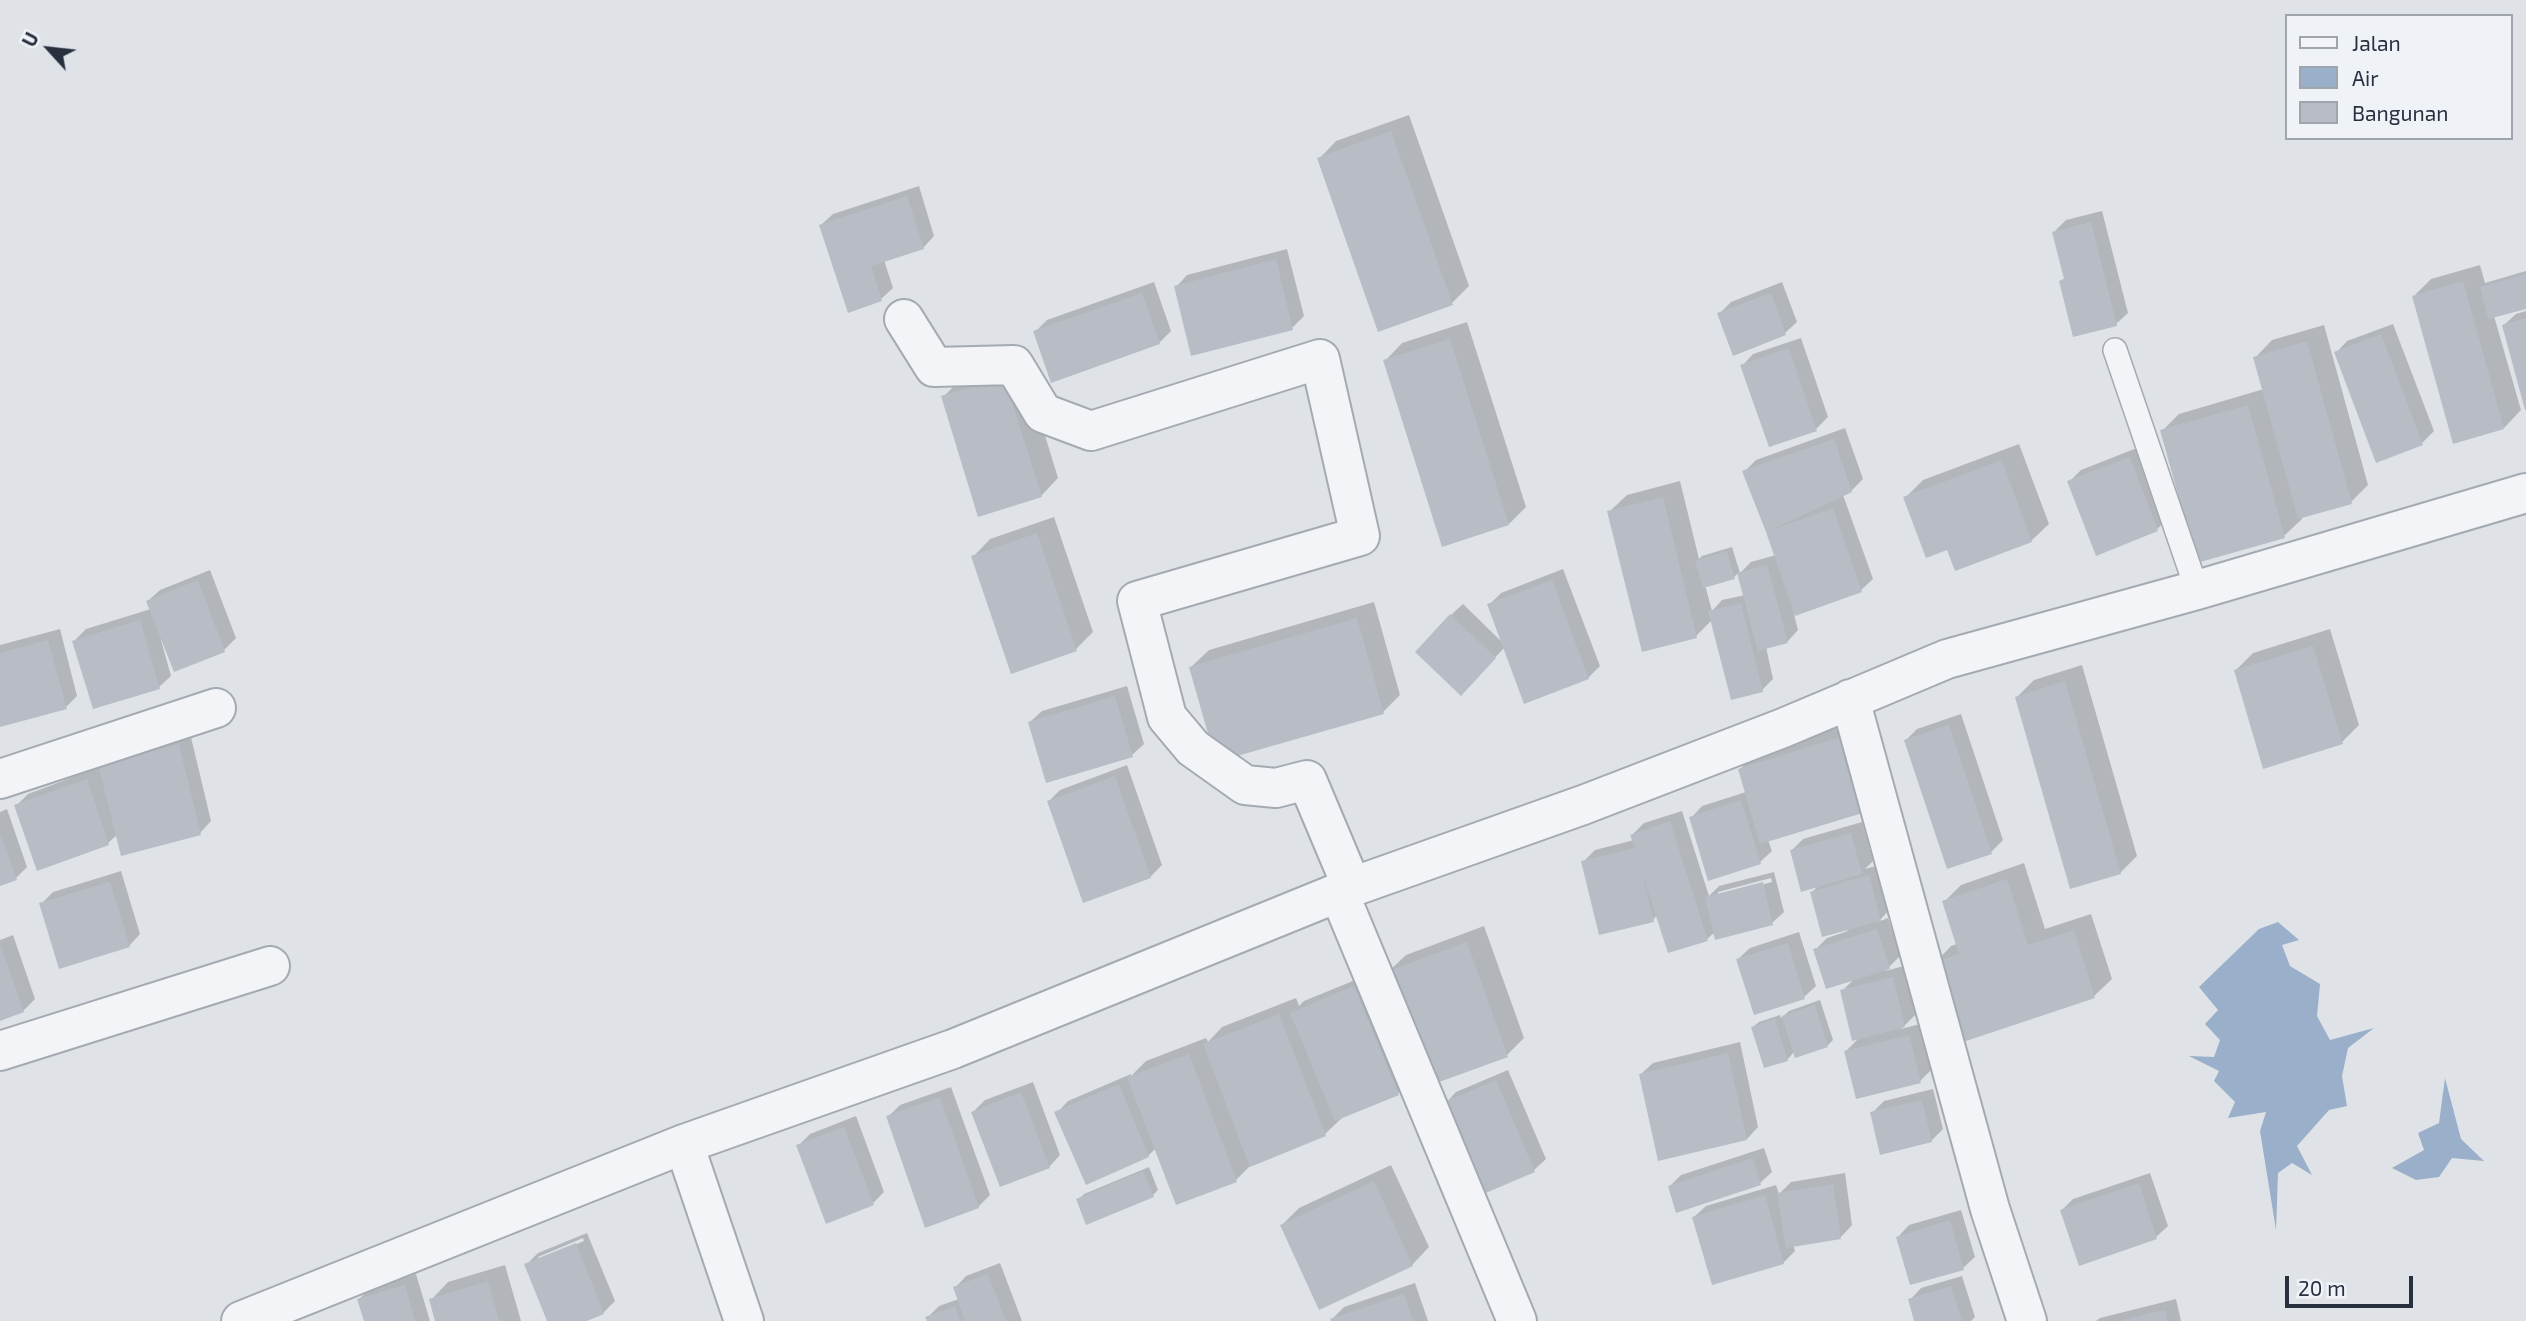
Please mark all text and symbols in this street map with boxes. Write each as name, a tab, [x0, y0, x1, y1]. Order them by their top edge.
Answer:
north arrow	[14, 14, 84, 84]
legend	[2284, 14, 2512, 140]
text: U	[17, 28, 43, 50]
text: Jalan	[2352, 30, 2401, 55]
text: Air	[2352, 65, 2379, 90]
text: Bangunan	[2352, 100, 2448, 125]
scale bar	[2288, 1262, 2416, 1306]
text: 20 m	[2298, 1275, 2346, 1300]

